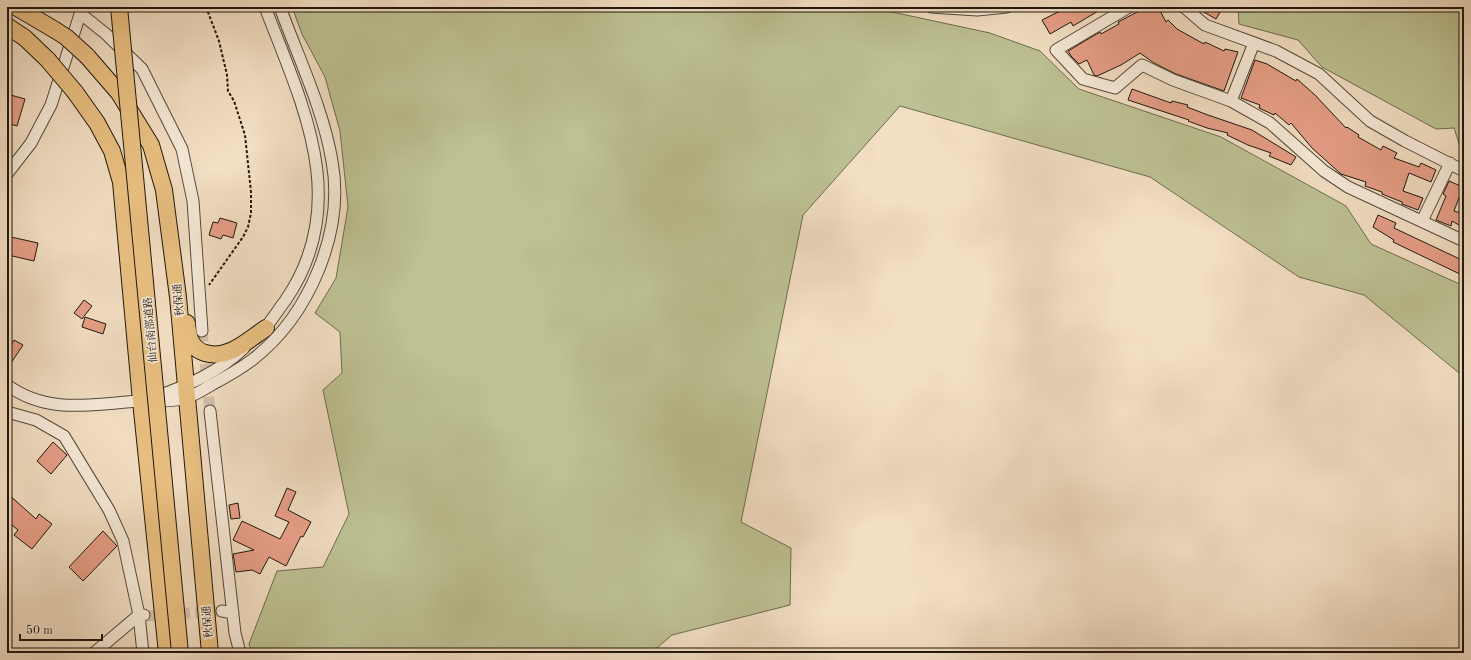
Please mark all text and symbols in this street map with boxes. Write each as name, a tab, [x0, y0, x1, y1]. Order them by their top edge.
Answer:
street label: 秋保通	[171, 283, 186, 317]
street label: 仙台南部道路	[141, 297, 160, 363]
street label: 秋保通	[200, 605, 215, 639]
scale bar	[20, 616, 102, 642]
text: 50 m	[26, 624, 53, 637]

